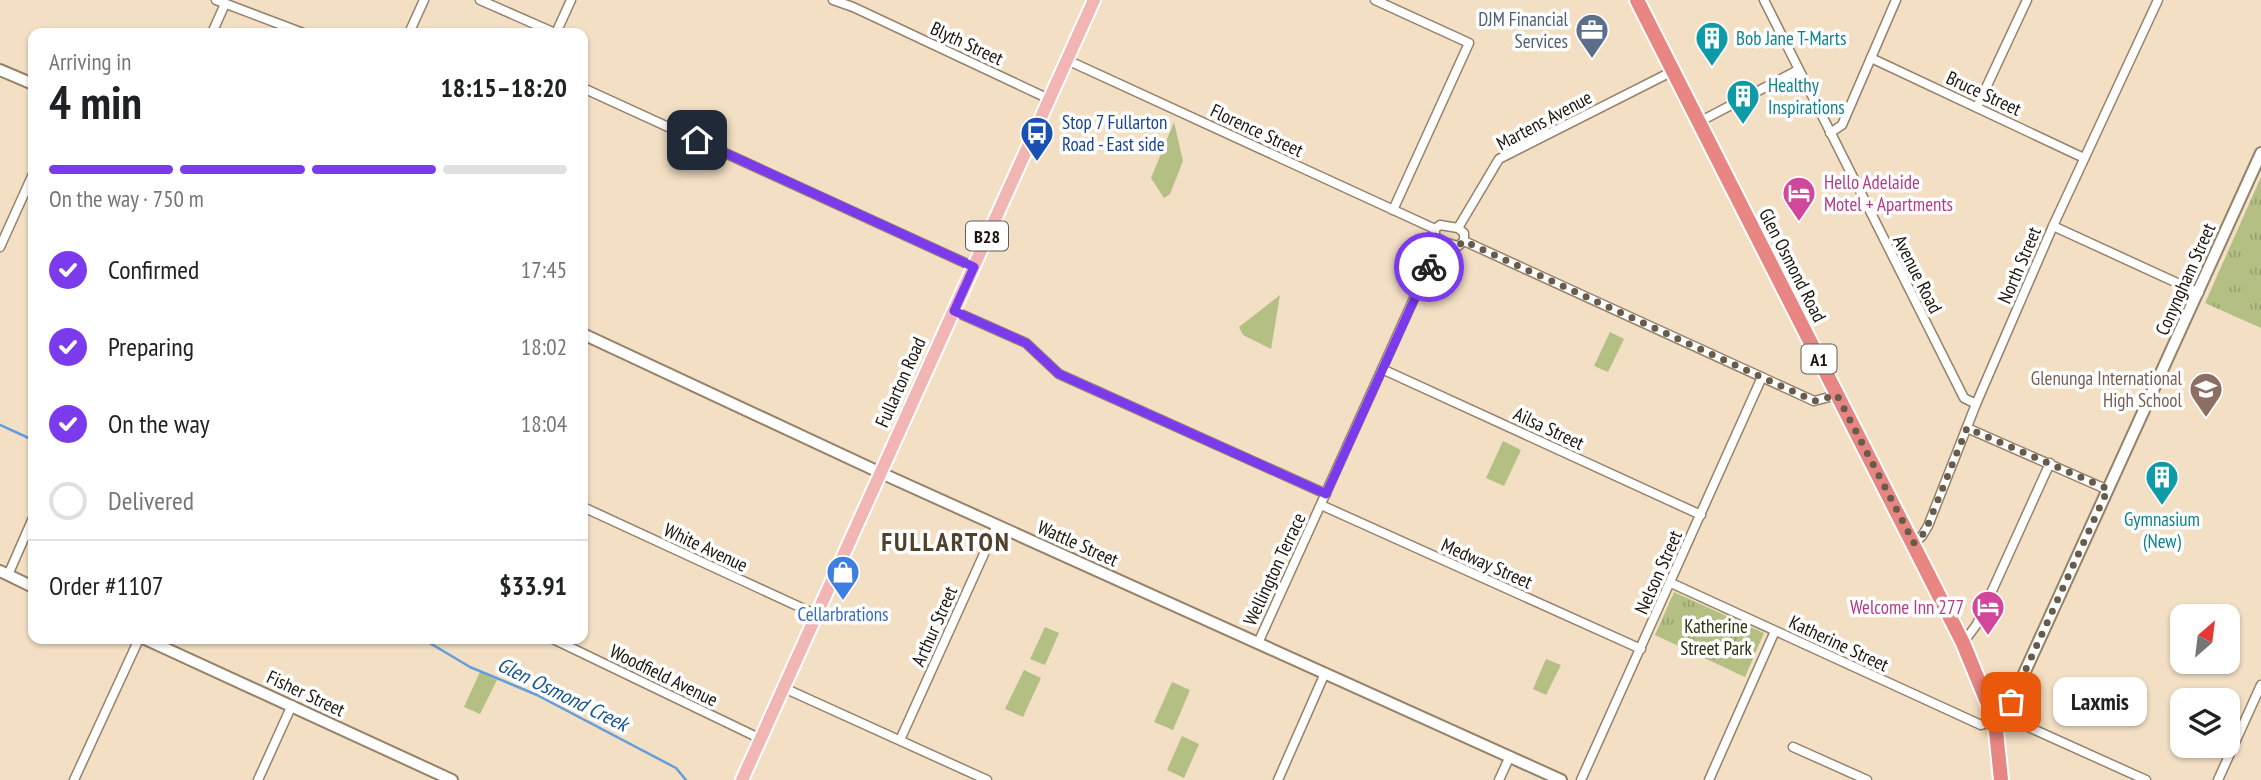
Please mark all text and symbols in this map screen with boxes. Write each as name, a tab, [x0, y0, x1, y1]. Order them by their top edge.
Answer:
place label: DJM Financial Services	[1478, 7, 1569, 53]
office icon: DJM Financial Services	[1573, 11, 1611, 60]
street label: Blyth Street	[927, 16, 1008, 71]
building icon: Bob Jane T-Marts	[1693, 19, 1731, 68]
place label: Bob Jane T-Marts	[1736, 26, 1846, 50]
text: Arriving in	[49, 47, 131, 76]
street label: Bruce Street	[1943, 65, 2026, 121]
text: 18:15–18:20	[440, 71, 567, 104]
text: 4 min	[49, 72, 142, 132]
place label: Healthy Inspirations	[1768, 73, 1845, 119]
building icon: Healthy Inspirations	[1724, 77, 1762, 126]
street label: Martens Avenue	[1492, 85, 1596, 155]
street label: Florence Street	[1207, 98, 1308, 162]
pin	[667, 110, 727, 170]
place label: Stop 7 Fullarton Road - East side	[1062, 110, 1167, 156]
bus stop icon: Stop 7 Fullarton Road - East side	[1018, 114, 1056, 163]
icon: home	[678, 121, 716, 159]
place label: Hello Adelaide Motel + Apartments	[1824, 170, 1953, 216]
hotel icon: Hello Adelaide Motel + Apartments	[1780, 174, 1818, 223]
text: On the way · 750 m	[49, 184, 204, 213]
street label: Glen Osmond Road	[1754, 204, 1832, 326]
street label: Conyngham Street	[2150, 219, 2221, 339]
road number: B28	[966, 222, 1008, 250]
street label: North Street	[1992, 222, 2046, 307]
street label: Avenue Road	[1888, 231, 1948, 317]
courier	[1394, 232, 1464, 302]
icon: bike	[1410, 248, 1448, 286]
icon: check	[49, 251, 87, 289]
text: Confirmed	[108, 253, 199, 286]
text: 17:45	[521, 255, 567, 284]
icon: check	[49, 328, 87, 366]
text: Preparing	[108, 330, 194, 363]
text: 18:02	[521, 332, 567, 361]
street label: Fullarton Road	[869, 333, 931, 431]
road number: A1	[1801, 344, 1836, 374]
place label: Glenunga International High School	[2031, 366, 2183, 412]
school or university icon: Glenunga International High School	[2187, 370, 2225, 419]
street label: Ailsa Street	[1510, 401, 1589, 455]
icon: check	[49, 405, 87, 443]
text: On the way	[108, 407, 210, 440]
text: 18:04	[521, 409, 567, 438]
building icon: Gymnasium (New)	[2143, 458, 2181, 507]
text: Delivered	[108, 484, 194, 517]
place label: Gymnasium (New)	[2124, 507, 2200, 553]
street label: Wellington Terrace	[1237, 509, 1311, 629]
street label: Wattle Street	[1034, 515, 1123, 572]
street label: White Avenue	[660, 517, 752, 577]
district label: FULLARTON	[881, 525, 1011, 558]
street label: Nelson Street	[1629, 526, 1687, 617]
street label: Medway Street	[1438, 532, 1537, 594]
shop icon: Cellarbrations	[824, 553, 862, 602]
text: Order #1107	[49, 569, 164, 602]
text: $33.91	[499, 569, 567, 602]
street label: Arthur Street	[906, 582, 963, 670]
hotel icon: Welcome Inn 277	[1969, 588, 2007, 637]
place label: Welcome Inn 277	[1850, 595, 1964, 619]
place label: Cellarbrations	[797, 602, 889, 626]
north arrow	[2170, 604, 2240, 674]
map controls	[2170, 604, 2240, 758]
street label: Katherine Street	[1785, 610, 1893, 677]
park label: Katherine Street Park	[1680, 614, 1752, 660]
street label: Woodfield Avenue	[606, 639, 722, 712]
water label: Glen Osmond Creek	[493, 651, 635, 739]
street label: Fisher Street	[263, 665, 349, 722]
pin	[1981, 672, 2041, 732]
callout: Laxmis	[2053, 678, 2148, 726]
icon: bag	[1992, 683, 2030, 721]
text: Laxmis	[2071, 687, 2129, 716]
button: layers	[2170, 688, 2240, 758]

